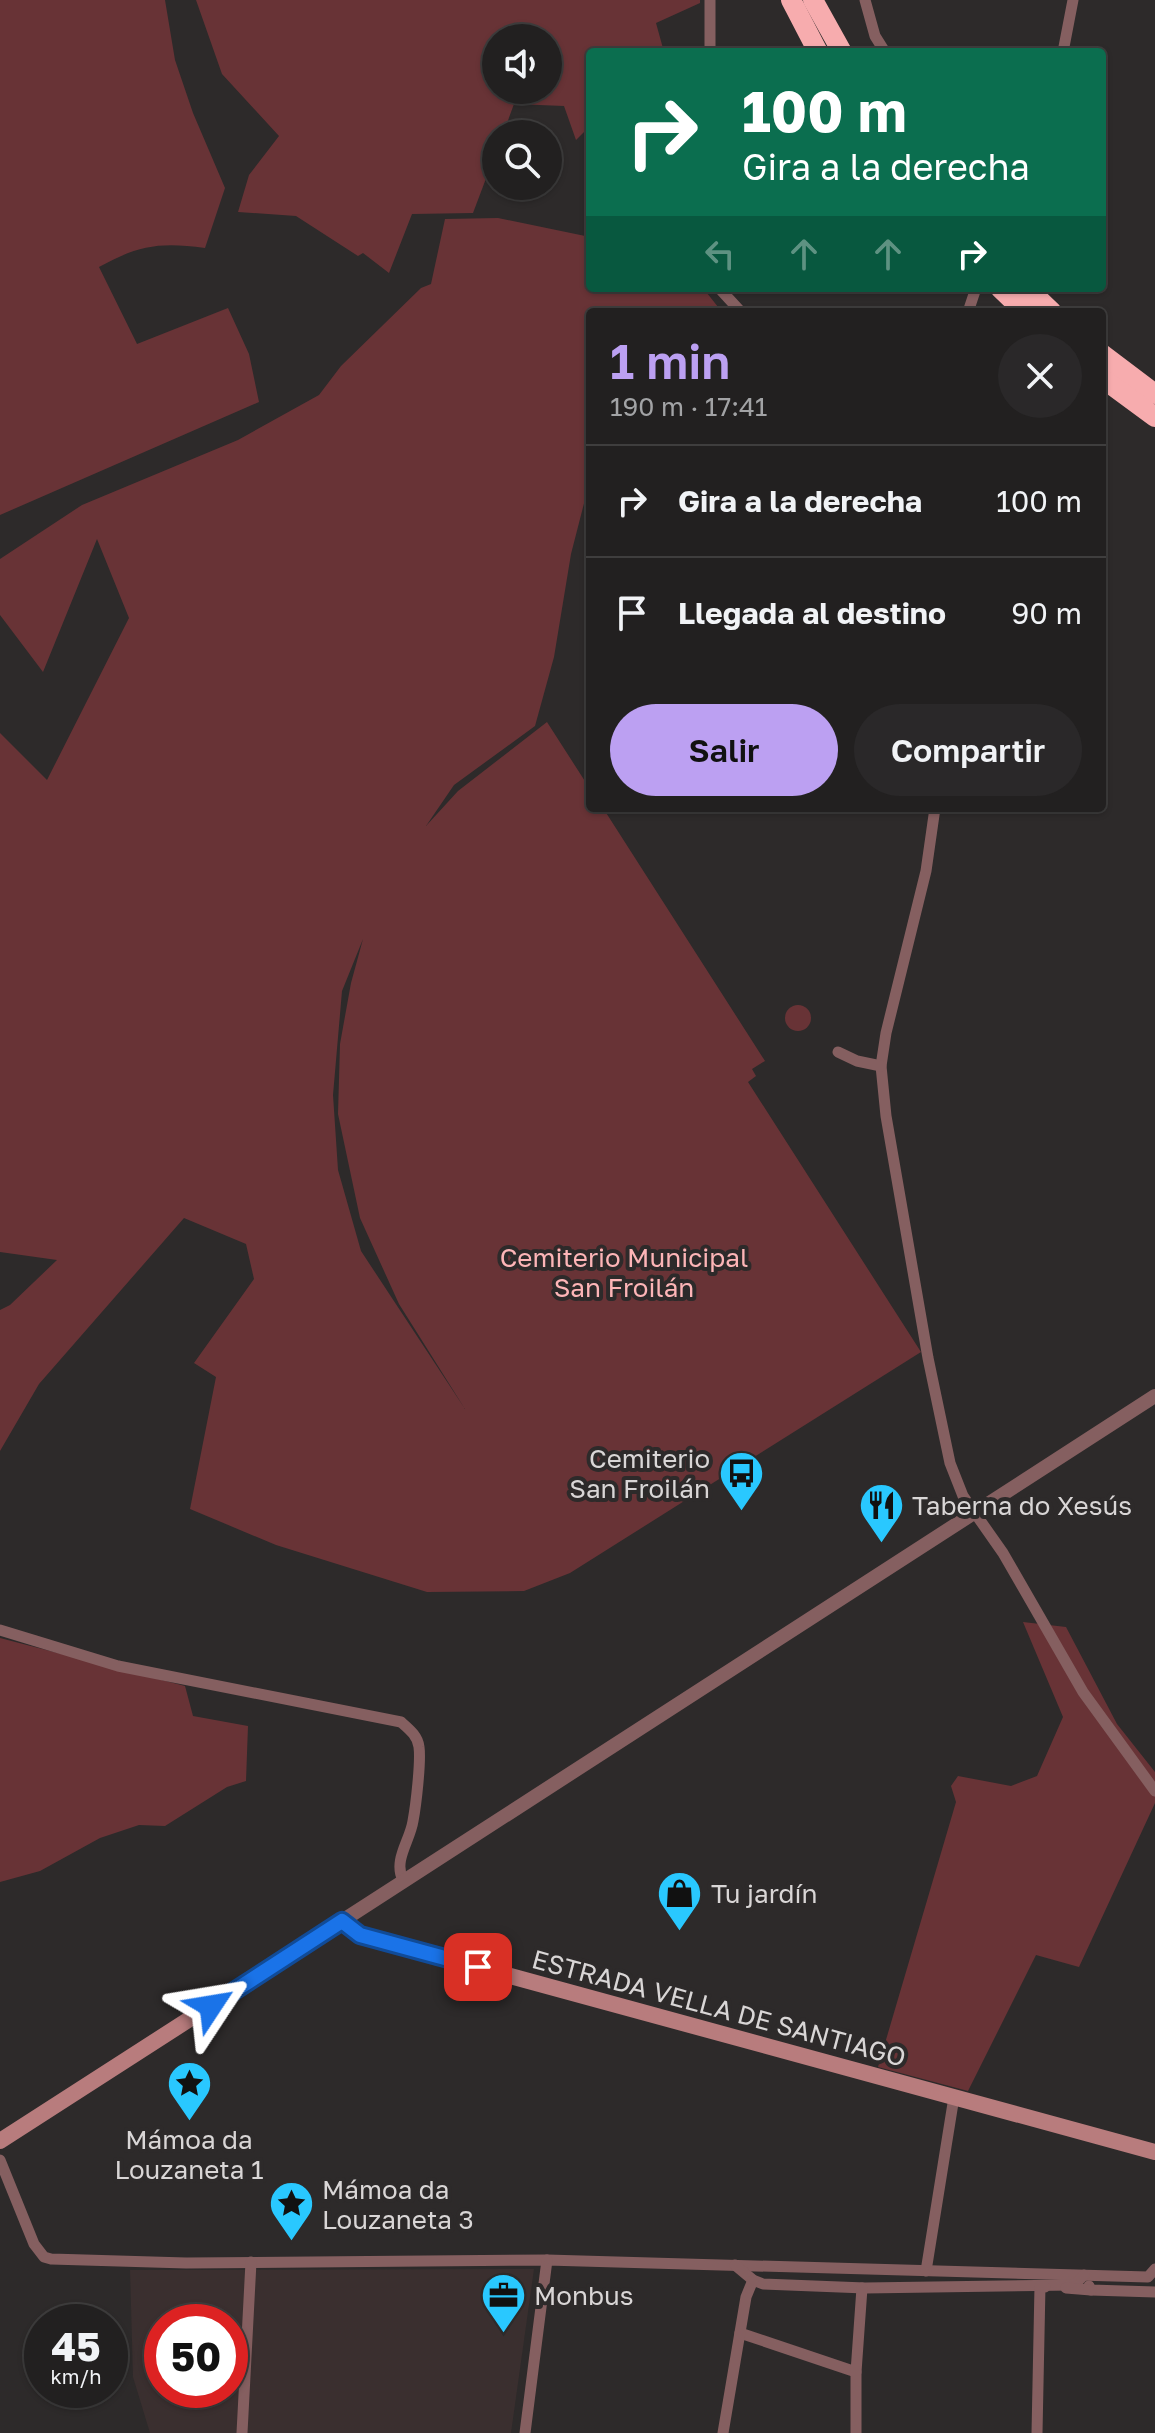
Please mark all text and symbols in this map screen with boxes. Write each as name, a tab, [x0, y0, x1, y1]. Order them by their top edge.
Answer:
map controls	[482, 24, 562, 200]
button: sound	[482, 24, 562, 104]
text: 100 m	[742, 77, 907, 144]
icon: right	[610, 80, 714, 184]
button: search	[482, 120, 562, 200]
text: Gira a la derecha	[742, 145, 1030, 188]
icon: left	[698, 232, 742, 276]
icon: ahead	[782, 232, 826, 276]
icon: ahead	[866, 232, 910, 276]
icon: right	[950, 232, 994, 276]
text: 1 min	[610, 332, 730, 390]
button: close	[998, 334, 1082, 418]
text: 190 m · 17:41	[610, 391, 767, 422]
icon: right	[610, 479, 654, 523]
text: Gira a la derecha	[678, 483, 922, 519]
text: 100 m	[996, 483, 1082, 519]
icon: arrive	[610, 591, 654, 635]
text: Llegada al destino	[678, 595, 946, 631]
text: 90 m	[1011, 595, 1082, 631]
button: Salir	[610, 704, 838, 796]
button: Compartir	[854, 704, 1082, 796]
park label: Cemiterio Municipal San Froilán	[500, 1242, 748, 1303]
place label: Cemiterio San Froilán	[569, 1443, 710, 1504]
bus stop icon: Cemiterio San Froilán	[717, 1449, 765, 1512]
restaurant icon: Taberna do Xesús	[857, 1481, 905, 1544]
place label: Taberna do Xesús	[912, 1490, 1132, 1521]
shop icon: Tu jardín	[656, 1869, 704, 1932]
place label: Tu jardín	[711, 1878, 818, 1909]
pin	[444, 1933, 512, 2001]
street label: ESTRADA VELLA DE SANTIAGO	[529, 1943, 909, 2073]
icon: arrive	[456, 1945, 500, 1989]
position arrow	[169, 1964, 253, 2048]
place icon: Mámoa da Louzaneta 1	[165, 2060, 213, 2123]
place label: Mámoa da Louzaneta 1	[114, 2124, 264, 2185]
place label: Mámoa da Louzaneta 3	[322, 2174, 474, 2235]
place icon: Mámoa da Louzaneta 3	[267, 2180, 315, 2243]
office icon: Monbus	[479, 2271, 527, 2334]
place label: Monbus	[534, 2280, 633, 2311]
speed limit sign: 50	[144, 2304, 248, 2408]
text: 45	[51, 2322, 101, 2370]
text: km/h	[51, 2364, 101, 2388]

